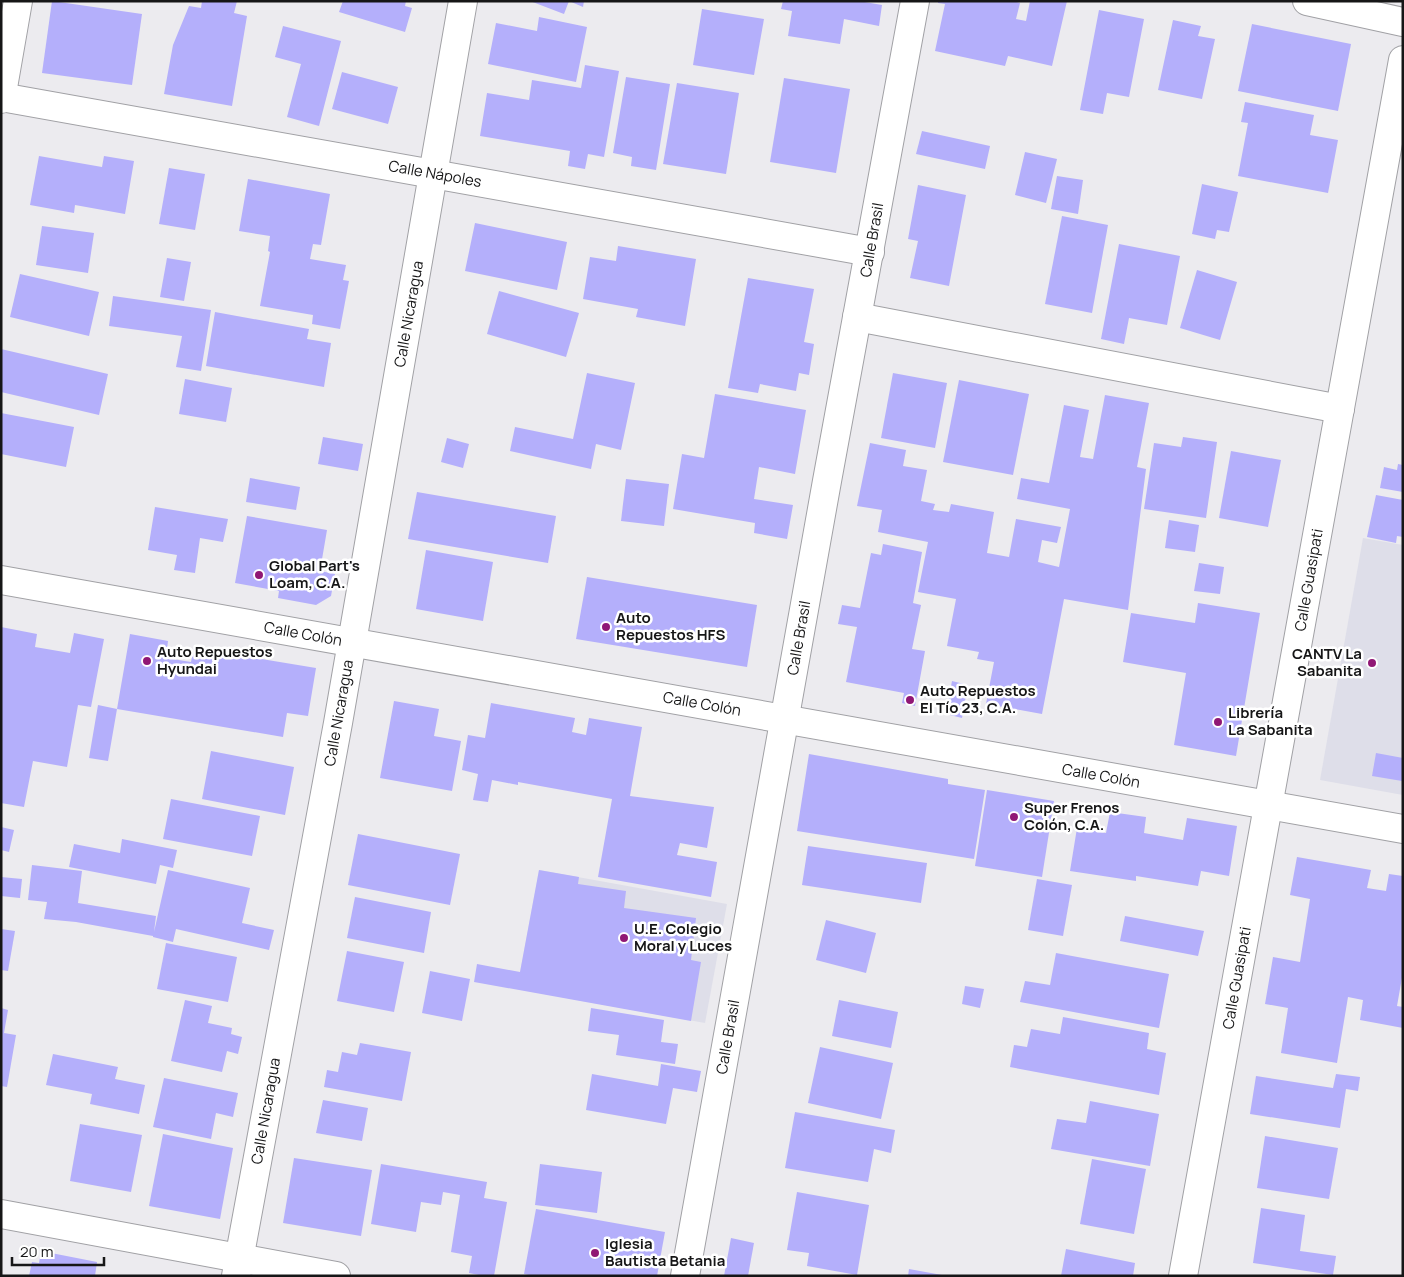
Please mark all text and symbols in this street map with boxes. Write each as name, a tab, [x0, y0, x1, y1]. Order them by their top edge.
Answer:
street label: Calle Nápoles	[387, 155, 483, 192]
street label: Calle Brasil	[855, 201, 888, 279]
street label: Calle Nicaragua	[389, 259, 428, 369]
street label: Calle Guasipati	[1289, 527, 1328, 633]
place label: Global Part's Loam, C.A.	[269, 555, 360, 593]
marker: Global Part's Loam, C.A.	[253, 569, 265, 581]
street label: Calle Brasil	[782, 599, 815, 677]
place label: Auto Repuestos HFS	[616, 607, 725, 645]
street label: Calle Colón	[262, 616, 344, 651]
marker: Auto Repuestos HFS	[600, 621, 612, 633]
place label: Auto Repuestos Hyundai	[157, 641, 273, 679]
place label: CANTV La Sabanita	[1292, 643, 1362, 681]
marker: Auto Repuestos Hyundai	[141, 655, 153, 667]
marker: CANTV La Sabanita	[1366, 657, 1378, 669]
street label: Calle Nicaragua	[319, 658, 358, 768]
place label: Auto Repuestos El Tío 23, C.A.	[920, 680, 1036, 718]
street label: Calle Colón	[661, 686, 743, 721]
marker: Auto Repuestos El Tío 23, C.A.	[904, 694, 916, 706]
place label: Librería La Sabanita	[1228, 702, 1313, 740]
marker: Librería La Sabanita	[1212, 716, 1224, 728]
street label: Calle Colón	[1060, 758, 1142, 793]
place label: Super Frenos Colón, C.A.	[1024, 797, 1119, 835]
marker: Super Frenos Colón, C.A.	[1008, 811, 1020, 823]
place label: U.E. Colegio Moral y Luces	[634, 918, 732, 956]
street label: Calle Guasipati	[1217, 925, 1256, 1031]
marker: U.E. Colegio Moral y Luces	[618, 932, 630, 944]
street label: Calle Brasil	[711, 998, 744, 1076]
street label: Calle Nicaragua	[246, 1056, 285, 1166]
place label: Iglesia Bautista Betania	[605, 1233, 725, 1271]
scale bar	[12, 1234, 105, 1266]
text: 20 m	[20, 1241, 53, 1262]
marker: Iglesia Bautista Betania	[589, 1247, 601, 1259]

